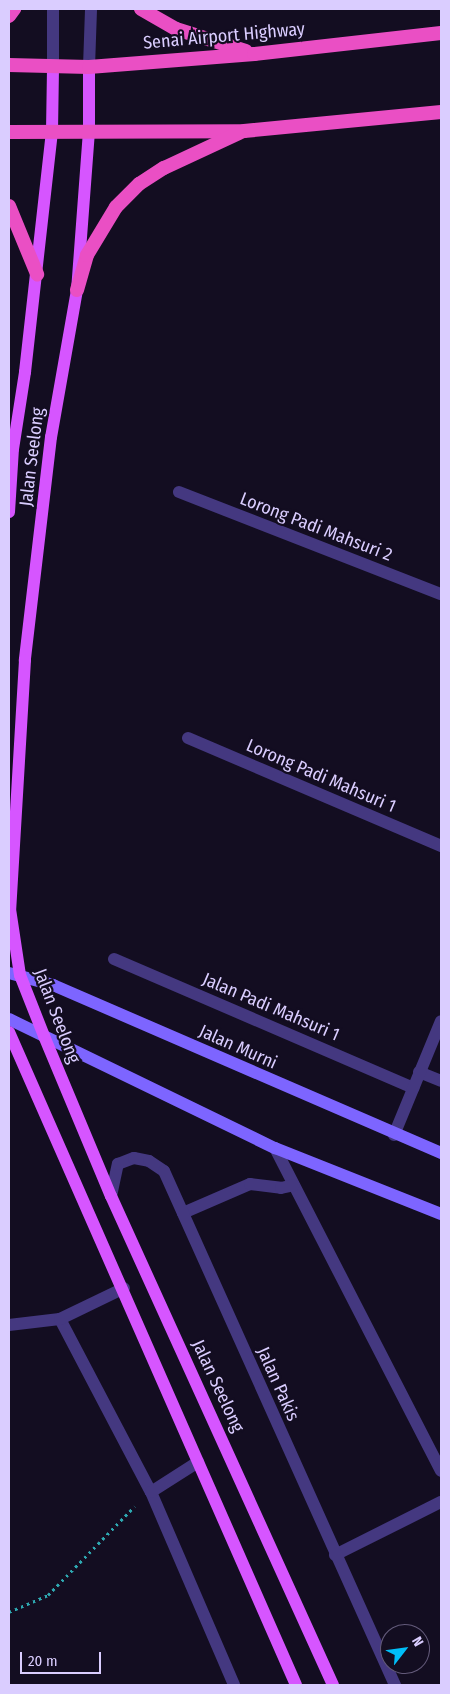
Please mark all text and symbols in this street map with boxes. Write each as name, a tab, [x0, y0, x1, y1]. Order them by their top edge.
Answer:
street label: Senai Airport Highway	[142, 18, 306, 54]
street label: Jalan Seelong	[15, 406, 49, 508]
street label: Lorong Padi Mahsuri 2	[237, 488, 395, 566]
street label: Lorong Padi Mahsuri 1	[243, 735, 399, 817]
street label: Jalan Seelong	[29, 966, 85, 1066]
street label: Jalan Padi Mahsuri 1	[199, 968, 343, 1046]
street label: Jalan Murni	[196, 1020, 280, 1074]
street label: Jalan Seelong	[187, 1336, 249, 1436]
street label: Jalan Pakis	[252, 1344, 304, 1424]
north arrow	[380, 1624, 430, 1674]
text: N	[408, 1634, 427, 1650]
scale bar	[22, 1642, 104, 1674]
text: 20 m	[28, 1652, 58, 1670]

